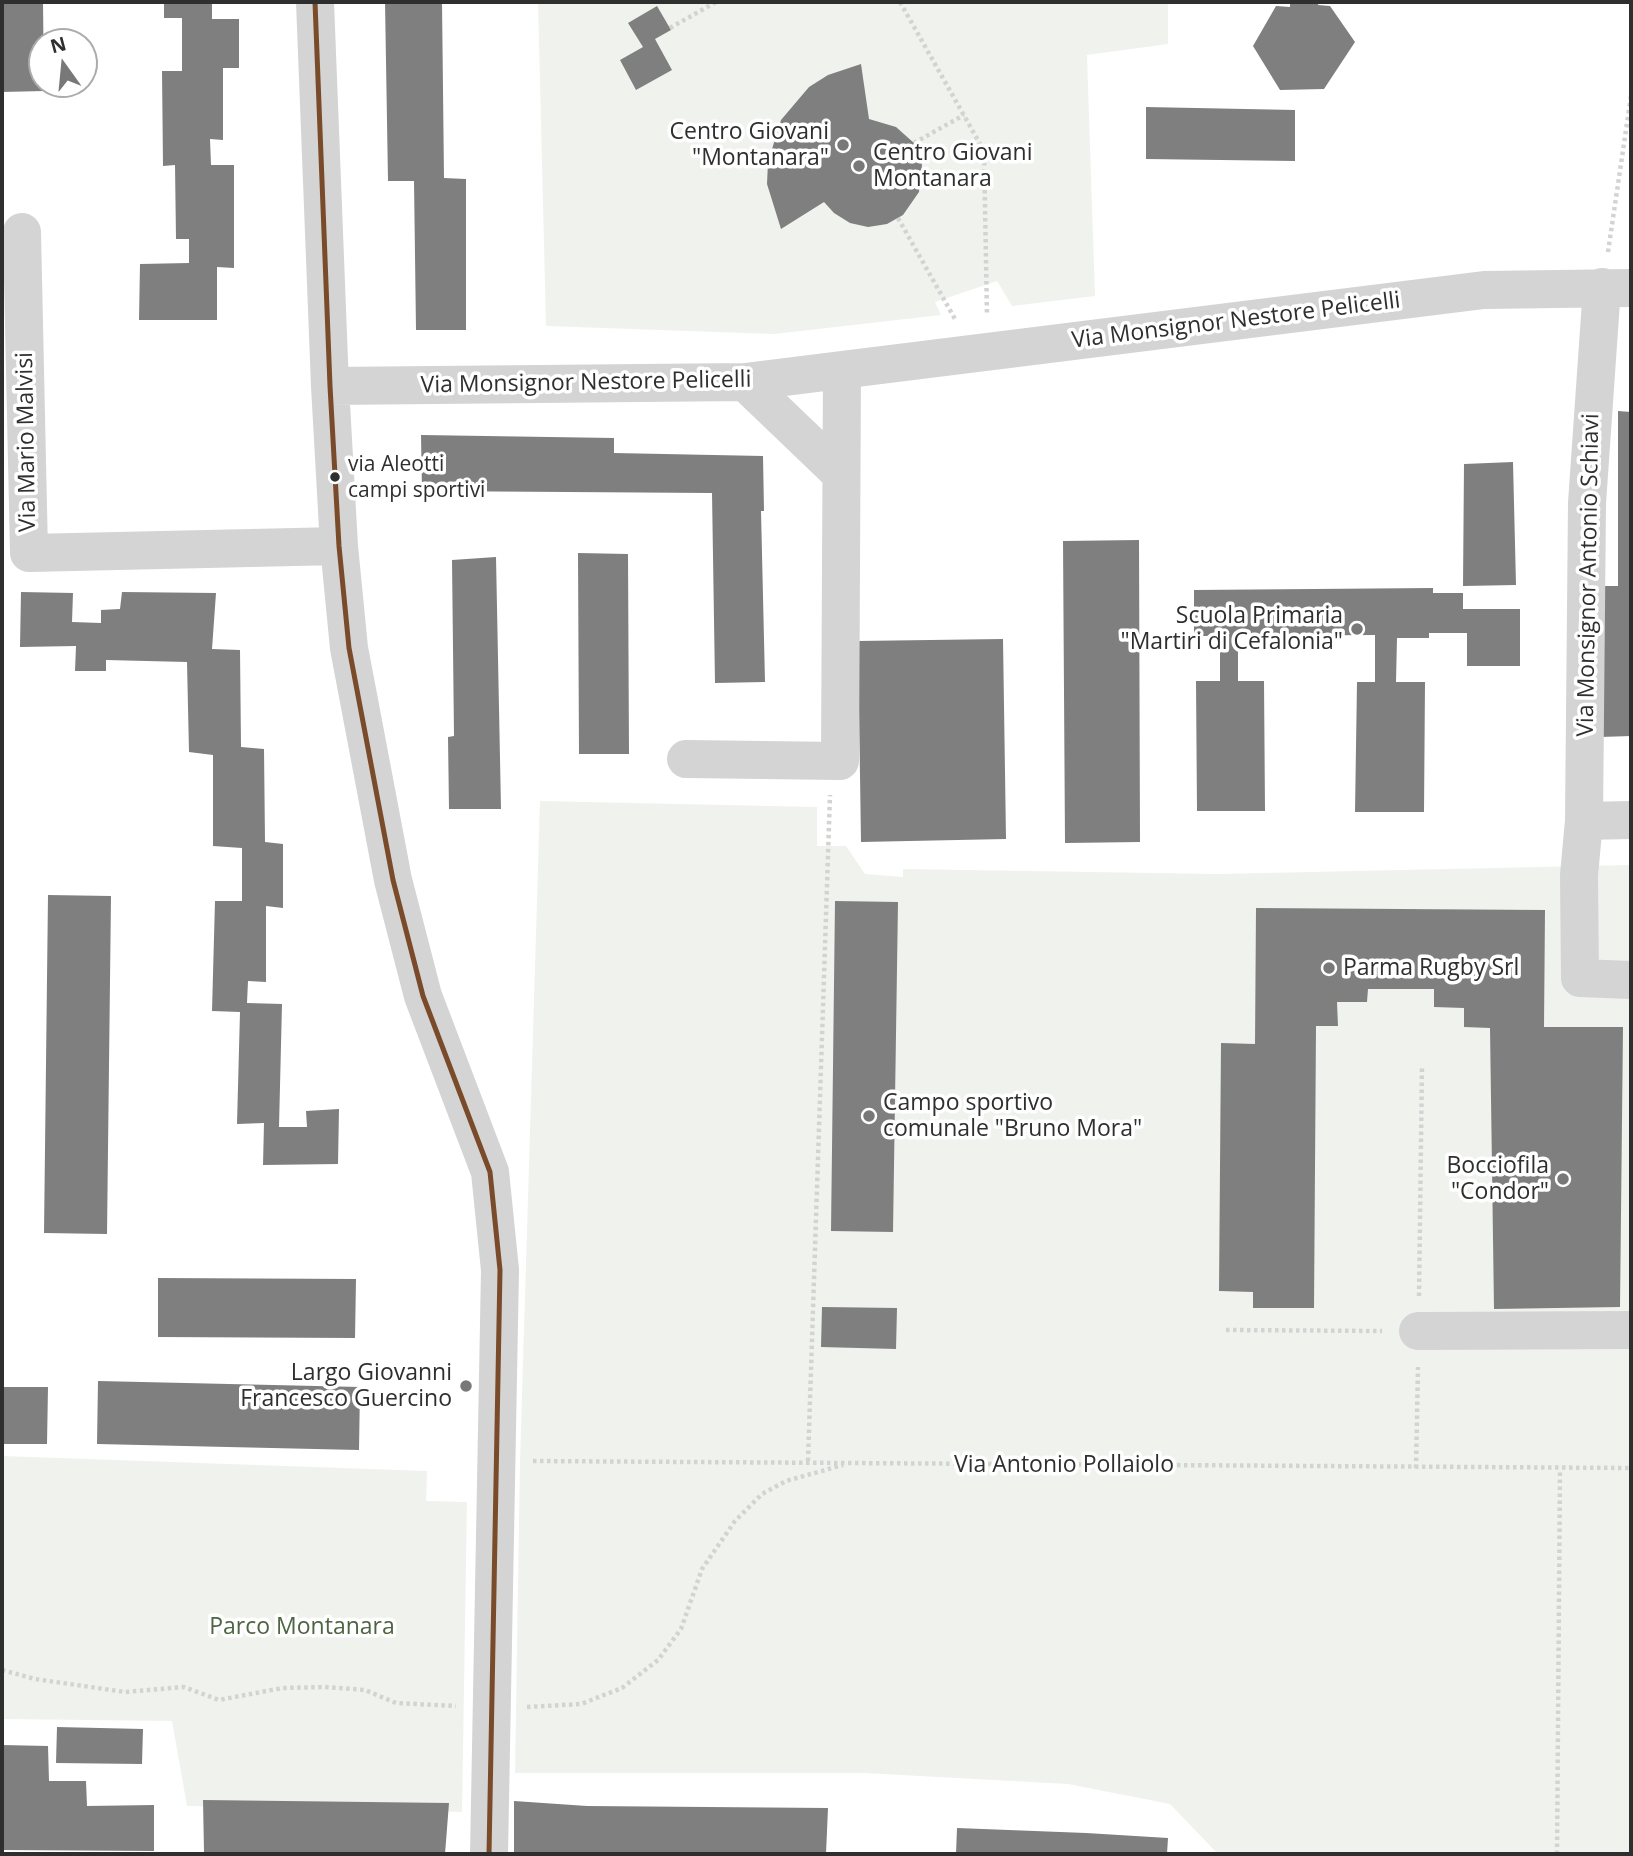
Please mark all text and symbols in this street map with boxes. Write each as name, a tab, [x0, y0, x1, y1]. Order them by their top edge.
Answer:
north arrow	[28, 28, 98, 98]
text: N	[47, 30, 69, 59]
place label: Centro Giovani "Montanara"	[670, 118, 829, 172]
marker: Centro Giovani "Montanara"	[835, 137, 851, 153]
place label: Centro Giovani Montanara	[873, 139, 1032, 193]
marker: Centro Giovani Montanara	[851, 158, 867, 174]
street label: Via Monsignor Nestore Pelicelli	[1070, 287, 1402, 355]
street label: Via Mario Malvisi	[12, 352, 42, 532]
street label: Via Monsignor Nestore Pelicelli	[420, 366, 752, 400]
street label: Via Monsignor Antonio Schiavi	[1572, 413, 1606, 737]
place label: via Aleotti campi sportivi	[348, 452, 485, 502]
marker: via Aleotti campi sportivi	[328, 470, 342, 484]
place label: Scuola Primaria "Martiri di Cefalonia"	[1121, 602, 1343, 656]
marker: Scuola Primaria "Martiri di Cefalonia"	[1349, 621, 1365, 637]
place label: Parma Rugby Srl	[1343, 954, 1519, 982]
marker: Parma Rugby Srl	[1321, 960, 1337, 976]
place label: Campo sportivo comunale "Bruno Mora"	[883, 1089, 1142, 1143]
marker: Campo sportivo comunale "Bruno Mora"	[861, 1108, 877, 1124]
place label: Bocciofila "Condor"	[1446, 1152, 1549, 1206]
marker: Bocciofila "Condor"	[1555, 1171, 1571, 1187]
place label: Largo Giovanni Francesco Guercino	[240, 1359, 452, 1413]
marker: Largo Giovanni Francesco Guercino	[458, 1378, 474, 1394]
street label: Via Antonio Pollaiolo	[954, 1451, 1174, 1479]
park label: Parco Montanara	[209, 1613, 395, 1641]

